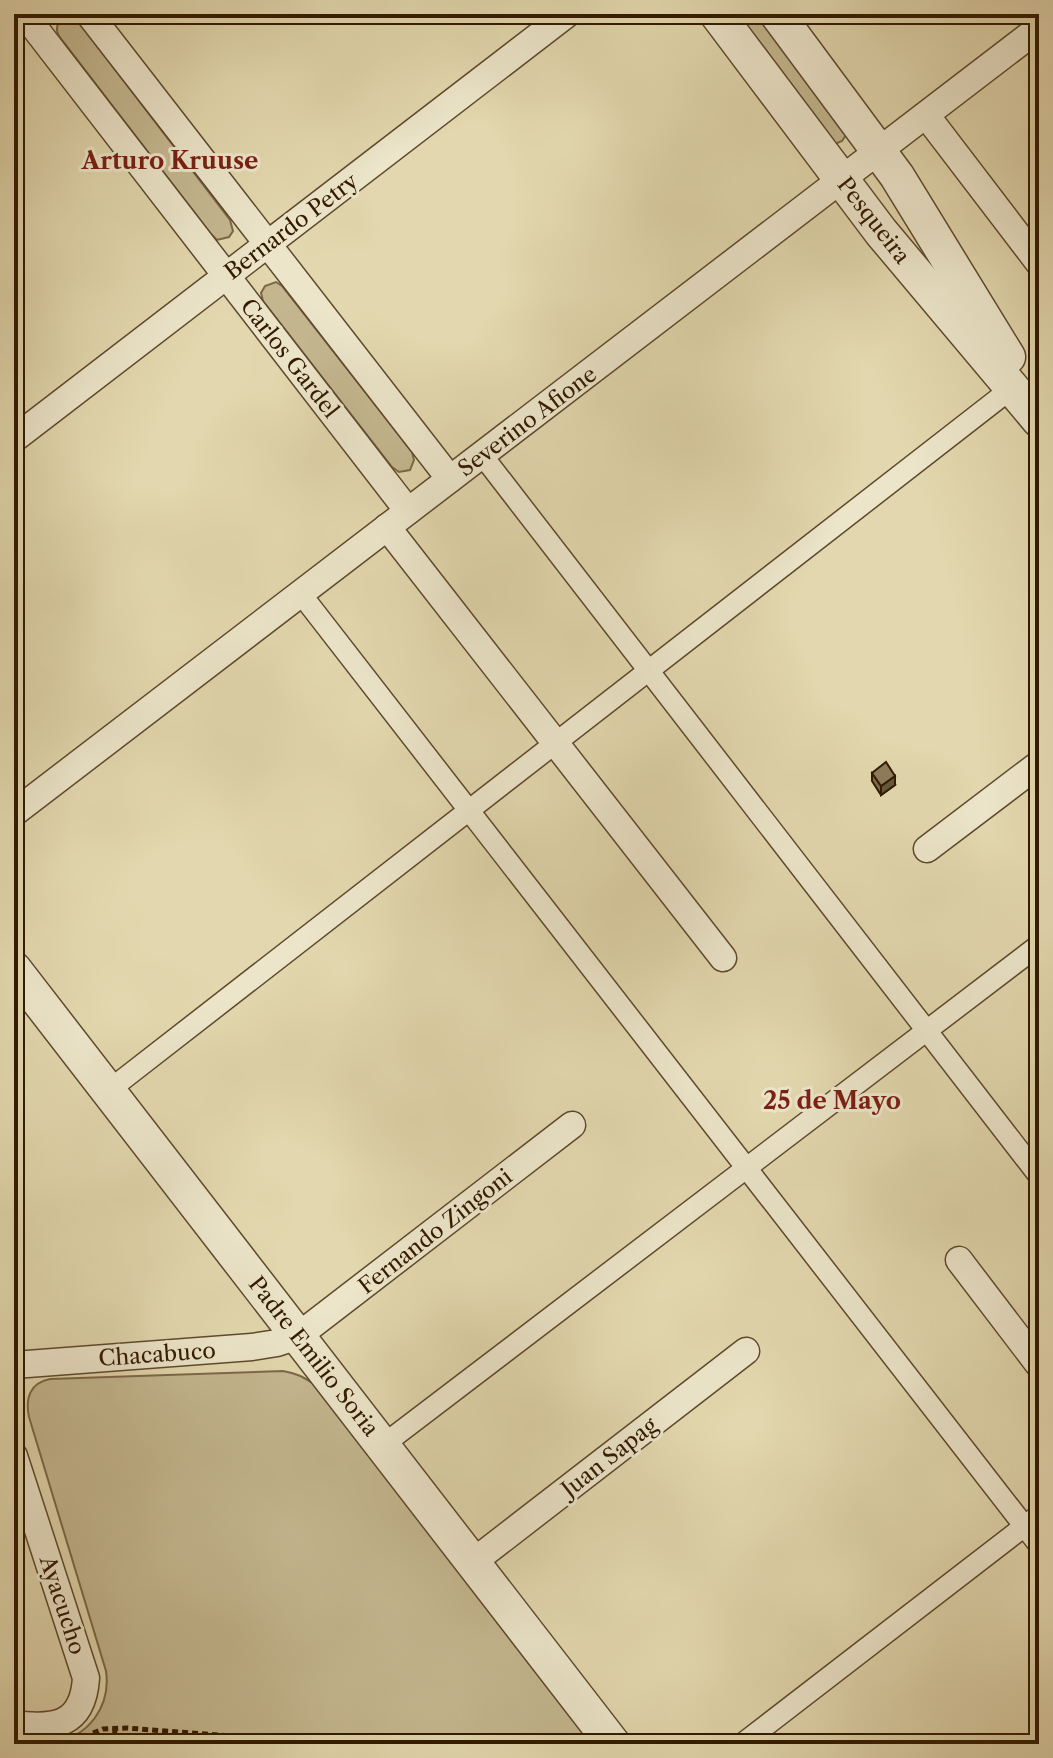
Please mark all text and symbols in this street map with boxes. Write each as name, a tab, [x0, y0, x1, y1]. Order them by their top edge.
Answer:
district label: Arturo Kruuse	[81, 146, 258, 175]
street label: Bernardo Petry	[219, 167, 364, 285]
street label: Pesqueira	[831, 172, 916, 269]
street label: Carlos Gardel	[235, 293, 345, 424]
street label: Severino Afione	[453, 360, 602, 482]
district label: 25 de Mayo	[763, 1086, 901, 1115]
street label: Fernando Zingoni	[353, 1163, 518, 1300]
street label: Padre Emilio Soria	[243, 1271, 385, 1442]
street label: Chacabuco	[98, 1337, 217, 1372]
street label: Juan Sapag	[554, 1411, 663, 1505]
street label: Ayacucho	[34, 1551, 91, 1658]

